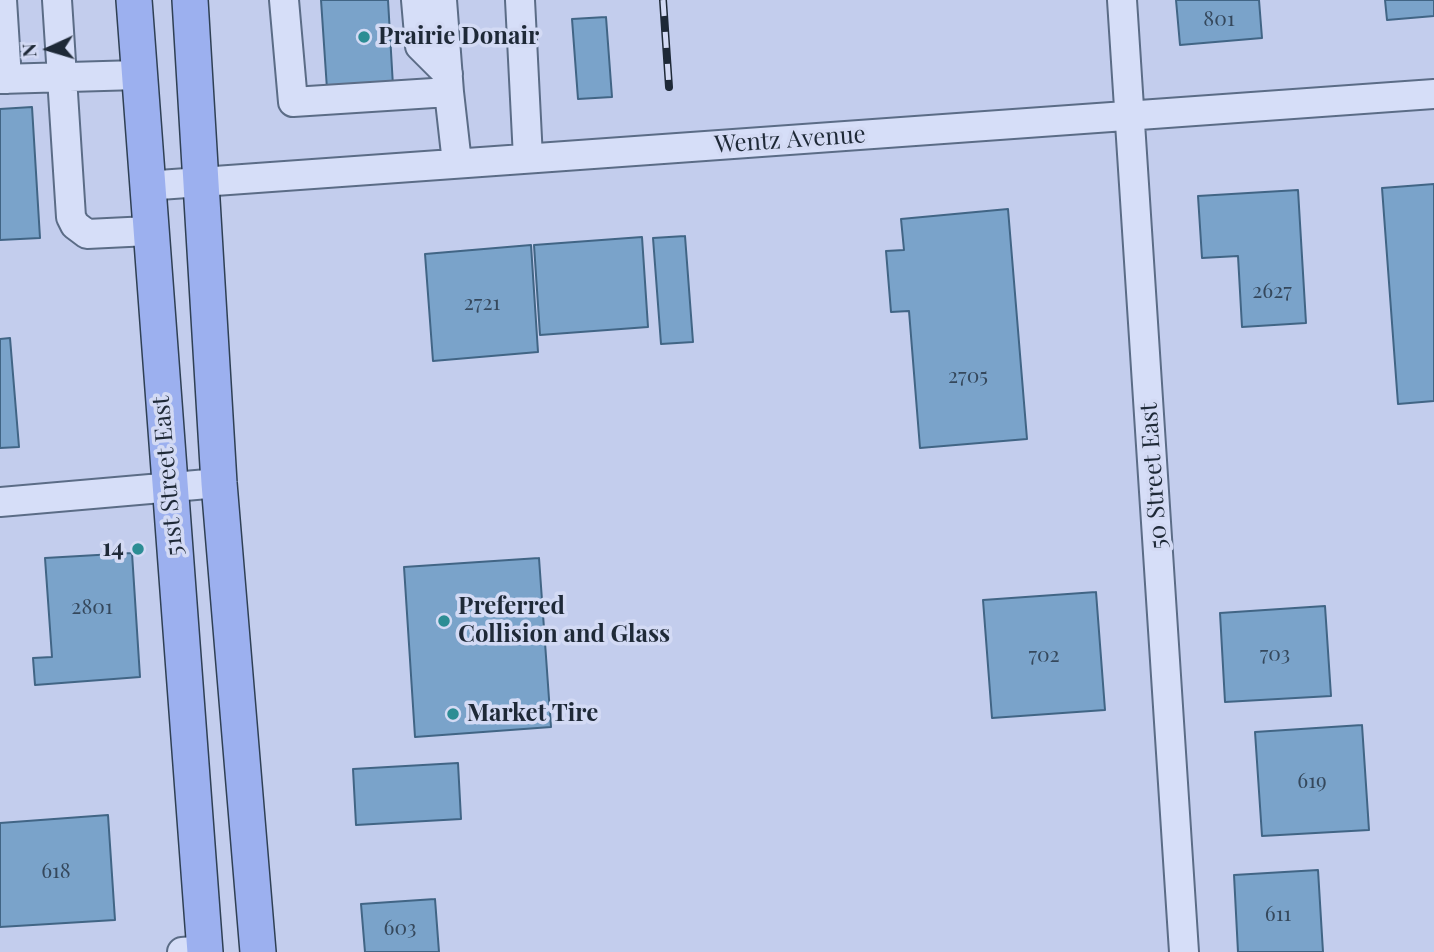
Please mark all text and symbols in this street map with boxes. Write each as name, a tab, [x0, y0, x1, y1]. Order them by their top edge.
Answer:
house number: 801	[1203, 6, 1235, 32]
north arrow	[14, 14, 84, 84]
place label: Prairie Donair	[378, 23, 539, 51]
marker: Prairie Donair	[356, 29, 372, 45]
text: N	[15, 43, 41, 58]
street label: Wentz Avenue	[713, 120, 867, 160]
house number: 2627	[1252, 278, 1292, 304]
house number: 2721	[464, 290, 500, 316]
house number: 2705	[948, 363, 988, 389]
street label: 51st Street East	[147, 395, 189, 557]
street label: 50 Street East	[1135, 402, 1173, 550]
place label: 14	[102, 535, 124, 563]
marker: 14	[130, 541, 146, 557]
place label: Preferred Collision and Glass	[458, 593, 670, 649]
house number: 2801	[71, 594, 113, 620]
marker: Preferred Collision and Glass	[436, 613, 452, 629]
house number: 703	[1260, 641, 1290, 667]
house number: 702	[1028, 642, 1060, 668]
place label: Market Tire	[467, 700, 598, 728]
marker: Market Tire	[445, 706, 461, 722]
house number: 619	[1297, 768, 1327, 794]
house number: 618	[41, 858, 71, 884]
house number: 611	[1265, 901, 1291, 927]
house number: 603	[384, 915, 416, 941]

